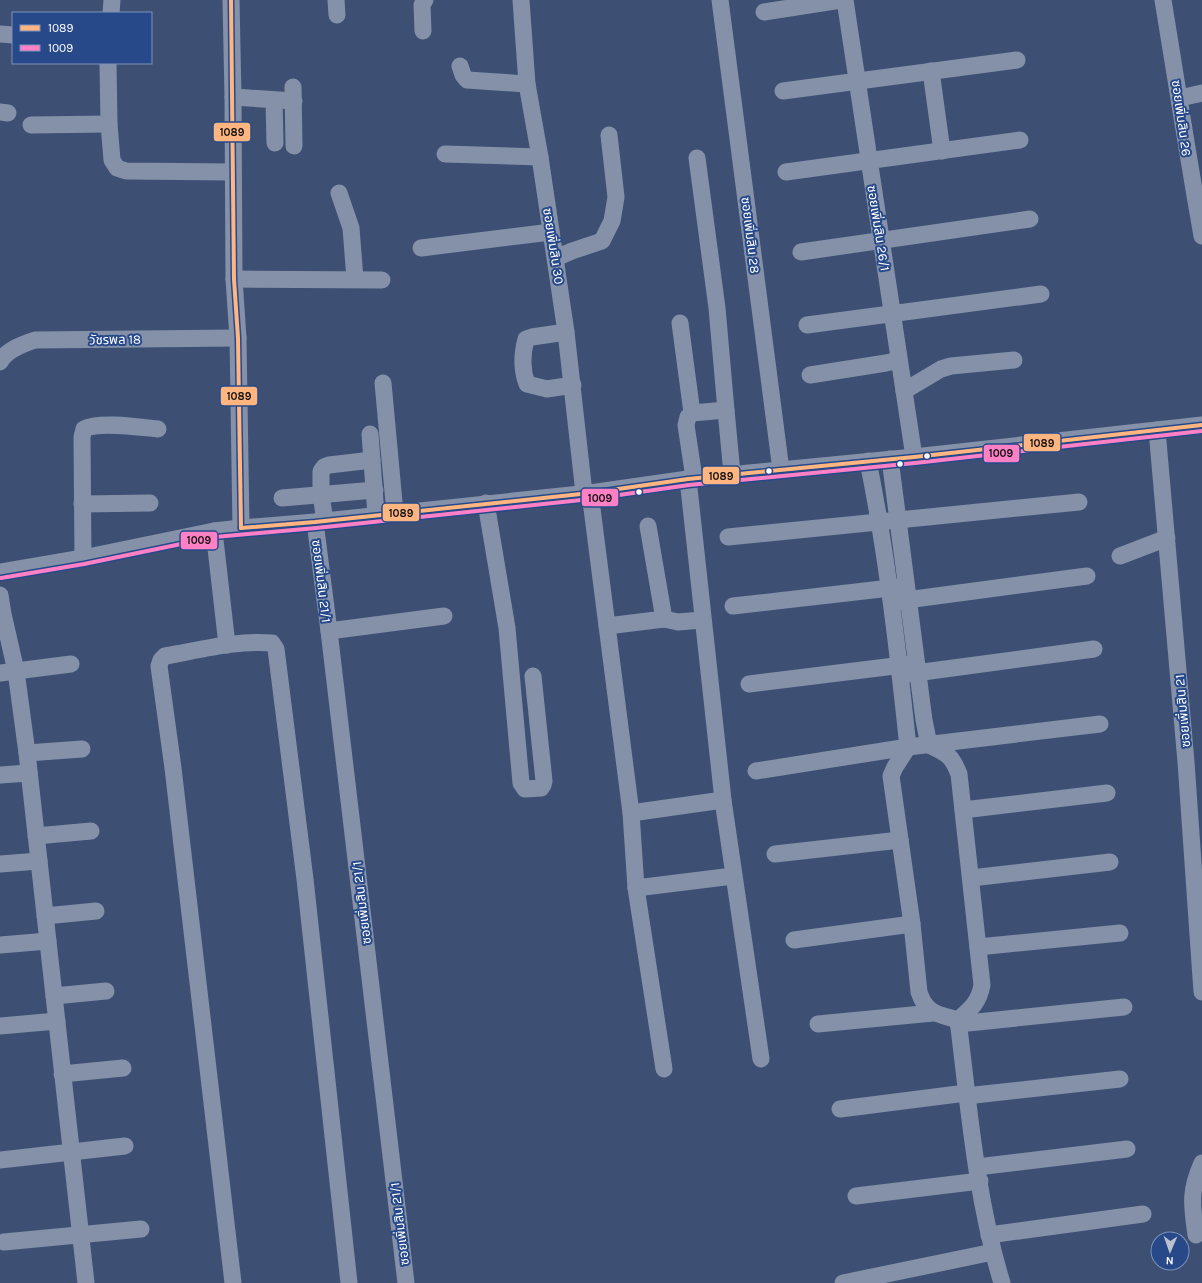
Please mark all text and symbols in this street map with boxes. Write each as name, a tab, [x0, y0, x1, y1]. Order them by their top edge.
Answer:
legend	[12, 12, 152, 64]
text: 1089	[48, 21, 73, 35]
text: 1009	[48, 41, 73, 55]
street label: ซอยเพิ่มสิน 26	[1169, 79, 1195, 157]
line badge: 1089	[213, 122, 251, 142]
text: 1089	[220, 126, 245, 139]
street label: ซอยเพิ่มสิน 26/1	[864, 184, 894, 272]
street label: ซอยเพิ่มสิน 28	[738, 196, 764, 274]
street label: ซอยเพิ่มสิน 30	[540, 207, 568, 286]
street label: วัชรพล 18	[89, 332, 141, 347]
line badge: 1089	[220, 386, 258, 406]
text: 1089	[227, 390, 252, 403]
line badge: 1089	[1023, 433, 1061, 452]
text: 1089	[1030, 437, 1055, 450]
line badge: 1009	[983, 444, 1020, 463]
text: 1009	[989, 447, 1014, 460]
unlabelled marker	[922, 451, 932, 461]
unlabelled marker	[895, 459, 905, 469]
line badge: 1089	[702, 466, 740, 485]
unlabelled marker	[764, 466, 774, 476]
text: 1089	[709, 470, 734, 483]
unlabelled marker	[634, 487, 644, 497]
line badge: 1009	[581, 488, 619, 507]
text: 1009	[588, 492, 613, 505]
line badge: 1089	[382, 503, 420, 522]
text: 1089	[389, 507, 414, 520]
line badge: 1009	[180, 531, 218, 550]
text: 1009	[187, 534, 212, 547]
street label: ซอยเพิ่มสิน 21/1	[309, 539, 335, 623]
street label: ซอยเพิ่มสิน 21	[1171, 674, 1193, 748]
street label: ซอยเพิ่มสิน 21/1	[348, 861, 374, 945]
street label: ซอยเพิ่มสิน 21/1	[386, 1182, 412, 1266]
north arrow	[1150, 1231, 1190, 1271]
text: N	[1165, 1254, 1174, 1267]

